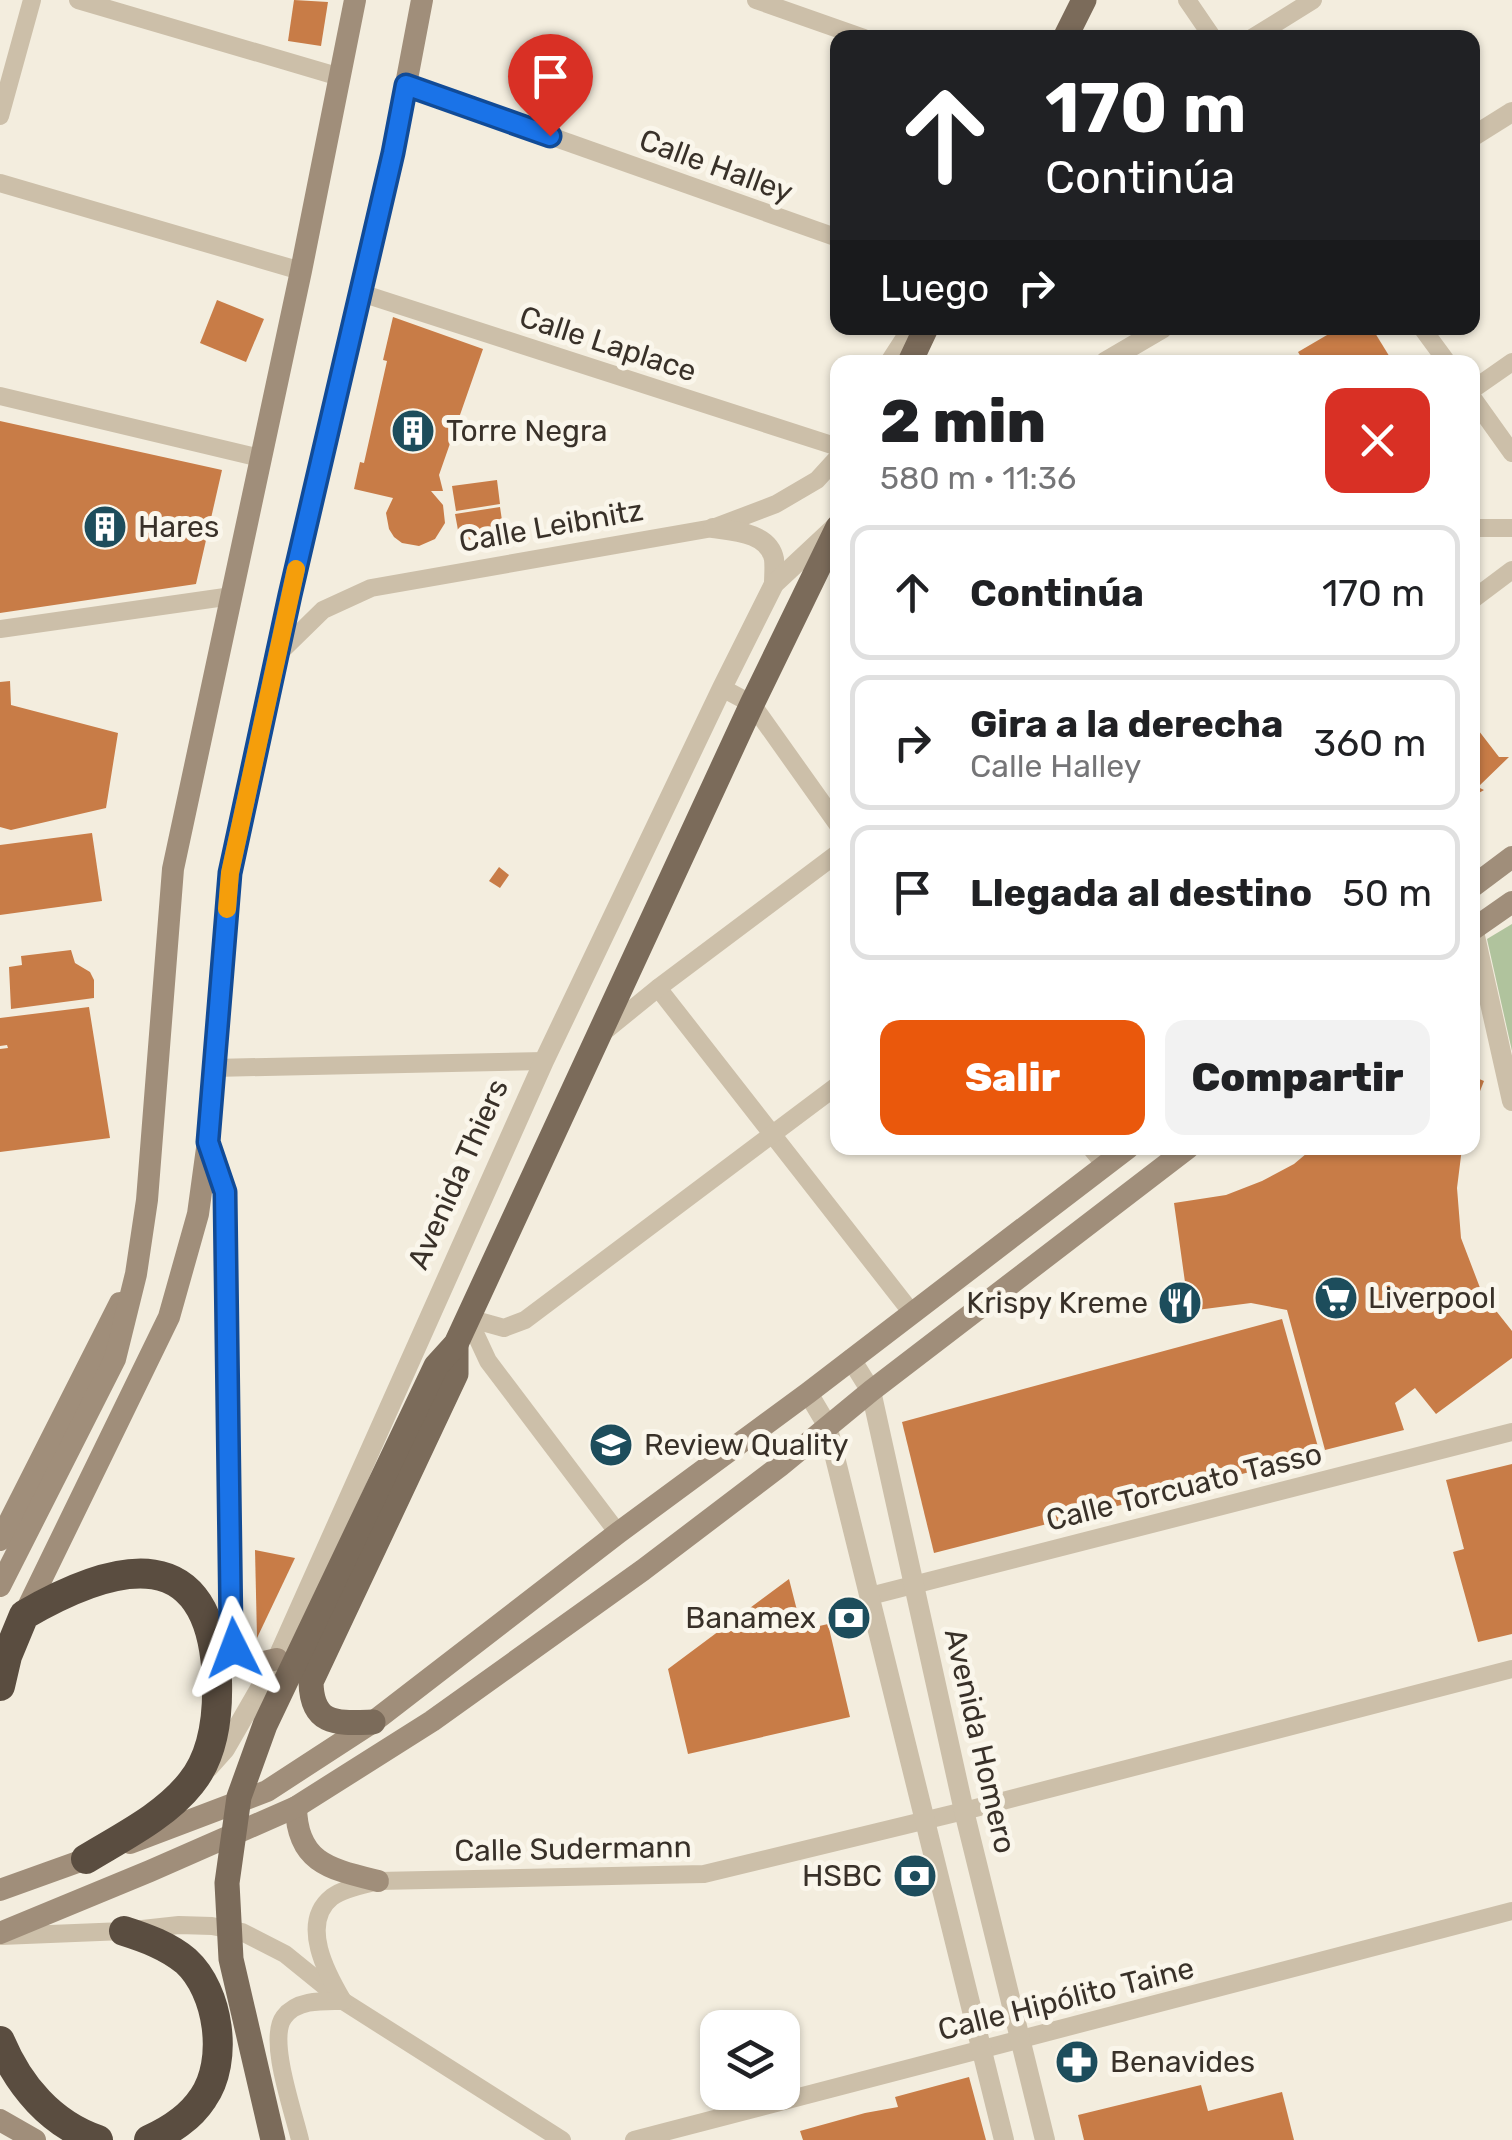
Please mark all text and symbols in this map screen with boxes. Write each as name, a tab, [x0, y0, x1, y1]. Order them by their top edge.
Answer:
pin	[508, 34, 593, 137]
icon: arrive	[523, 49, 578, 104]
text: 170 m	[1045, 67, 1247, 150]
icon: ahead	[880, 70, 1010, 200]
street label: Calle Halley	[634, 122, 798, 210]
text: Continúa	[1045, 151, 1235, 204]
icon: right	[1009, 260, 1064, 315]
text: Luego	[880, 265, 989, 311]
street label: Calle Laplace	[515, 298, 701, 390]
text: 2 min	[880, 386, 1046, 457]
button: close	[1325, 388, 1430, 493]
building icon: Torre Negra	[390, 408, 436, 454]
place label: Torre Negra	[446, 413, 608, 449]
text: 580 m · 11:36	[880, 459, 1076, 497]
street label: Calle Leibnitz	[456, 492, 646, 560]
building icon: Hares	[82, 504, 128, 550]
place label: Hares	[138, 509, 219, 545]
icon: ahead	[885, 565, 940, 620]
text: Continúa	[970, 570, 1144, 616]
text: 170 m	[1322, 570, 1425, 616]
text: Gira a la derecha	[970, 701, 1283, 747]
icon: right	[885, 715, 940, 770]
text: 360 m	[1313, 720, 1426, 766]
text: Calle Halley	[970, 747, 1141, 785]
icon: arrive	[885, 865, 940, 920]
text: Llegada al destino	[970, 870, 1312, 916]
text: 50 m	[1342, 870, 1432, 916]
button: Salir	[880, 1020, 1145, 1135]
button: Compartir	[1165, 1020, 1430, 1135]
street label: Avenida Thiers	[400, 1073, 516, 1275]
supermarket icon: Liverpool	[1313, 1275, 1359, 1321]
restaurant icon: Krispy Kreme	[1157, 1280, 1203, 1326]
place label: Liverpool	[1368, 1280, 1496, 1316]
place label: Krispy Kreme	[966, 1285, 1148, 1321]
school or university icon: Review Quality	[588, 1422, 634, 1468]
place label: Review Quality	[644, 1427, 849, 1463]
street label: Calle Torcuato Tasso	[1042, 1435, 1326, 1539]
bank icon: Banamex	[826, 1595, 872, 1641]
position arrow	[182, 1596, 286, 1700]
place label: Banamex	[685, 1600, 816, 1636]
street label: Avenida Homero	[937, 1625, 1023, 1857]
street label: Calle Sudermann	[454, 1829, 692, 1869]
bank icon: HSBC	[892, 1853, 938, 1899]
place label: HSBC	[802, 1858, 882, 1894]
street label: Calle Hipólito Taine	[934, 1950, 1198, 2048]
map controls	[700, 2010, 800, 2110]
button: layers	[700, 2010, 800, 2110]
pharmacy icon: Benavides	[1054, 2039, 1100, 2085]
place label: Benavides	[1110, 2044, 1255, 2080]

